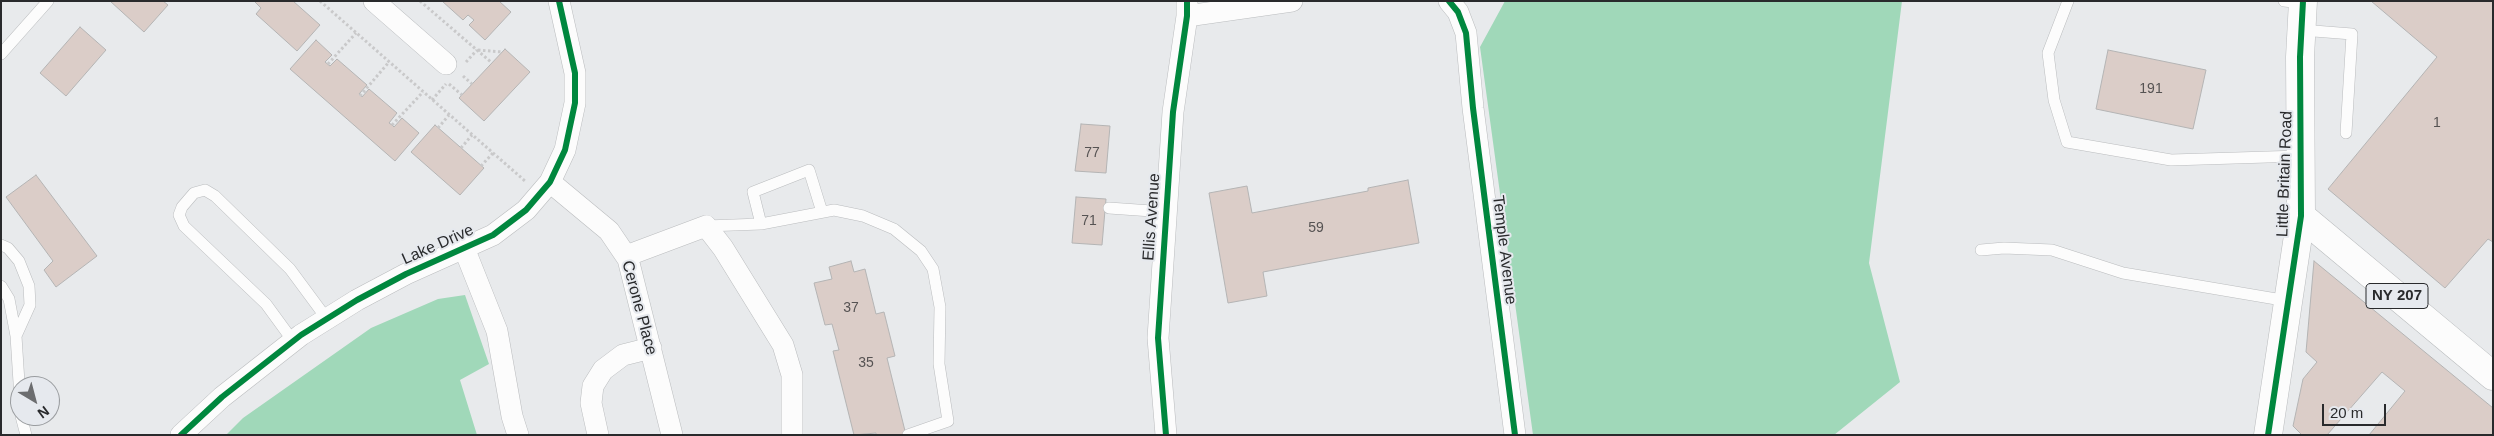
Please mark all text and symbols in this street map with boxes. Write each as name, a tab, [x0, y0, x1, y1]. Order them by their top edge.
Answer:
house number: 191	[2139, 81, 2163, 97]
street label: Little Britain Road	[2273, 111, 2297, 237]
house number: 1	[2433, 115, 2441, 131]
house number: 77	[1084, 145, 1100, 161]
street label: Ellis Avenue	[1139, 173, 1165, 261]
street label: Temple Avenue	[1488, 194, 1520, 306]
house number: 71	[1081, 213, 1097, 229]
house number: 59	[1308, 220, 1324, 236]
street label: Lake Drive	[399, 221, 477, 269]
street label: Cerone Place	[617, 259, 661, 357]
road number: NY 207	[2366, 284, 2428, 308]
house number: 37	[843, 300, 859, 316]
house number: 35	[858, 355, 874, 371]
north arrow	[10, 376, 60, 426]
scale bar	[2324, 394, 2388, 426]
text: N	[35, 403, 52, 422]
text: 20 m	[2330, 404, 2363, 421]

